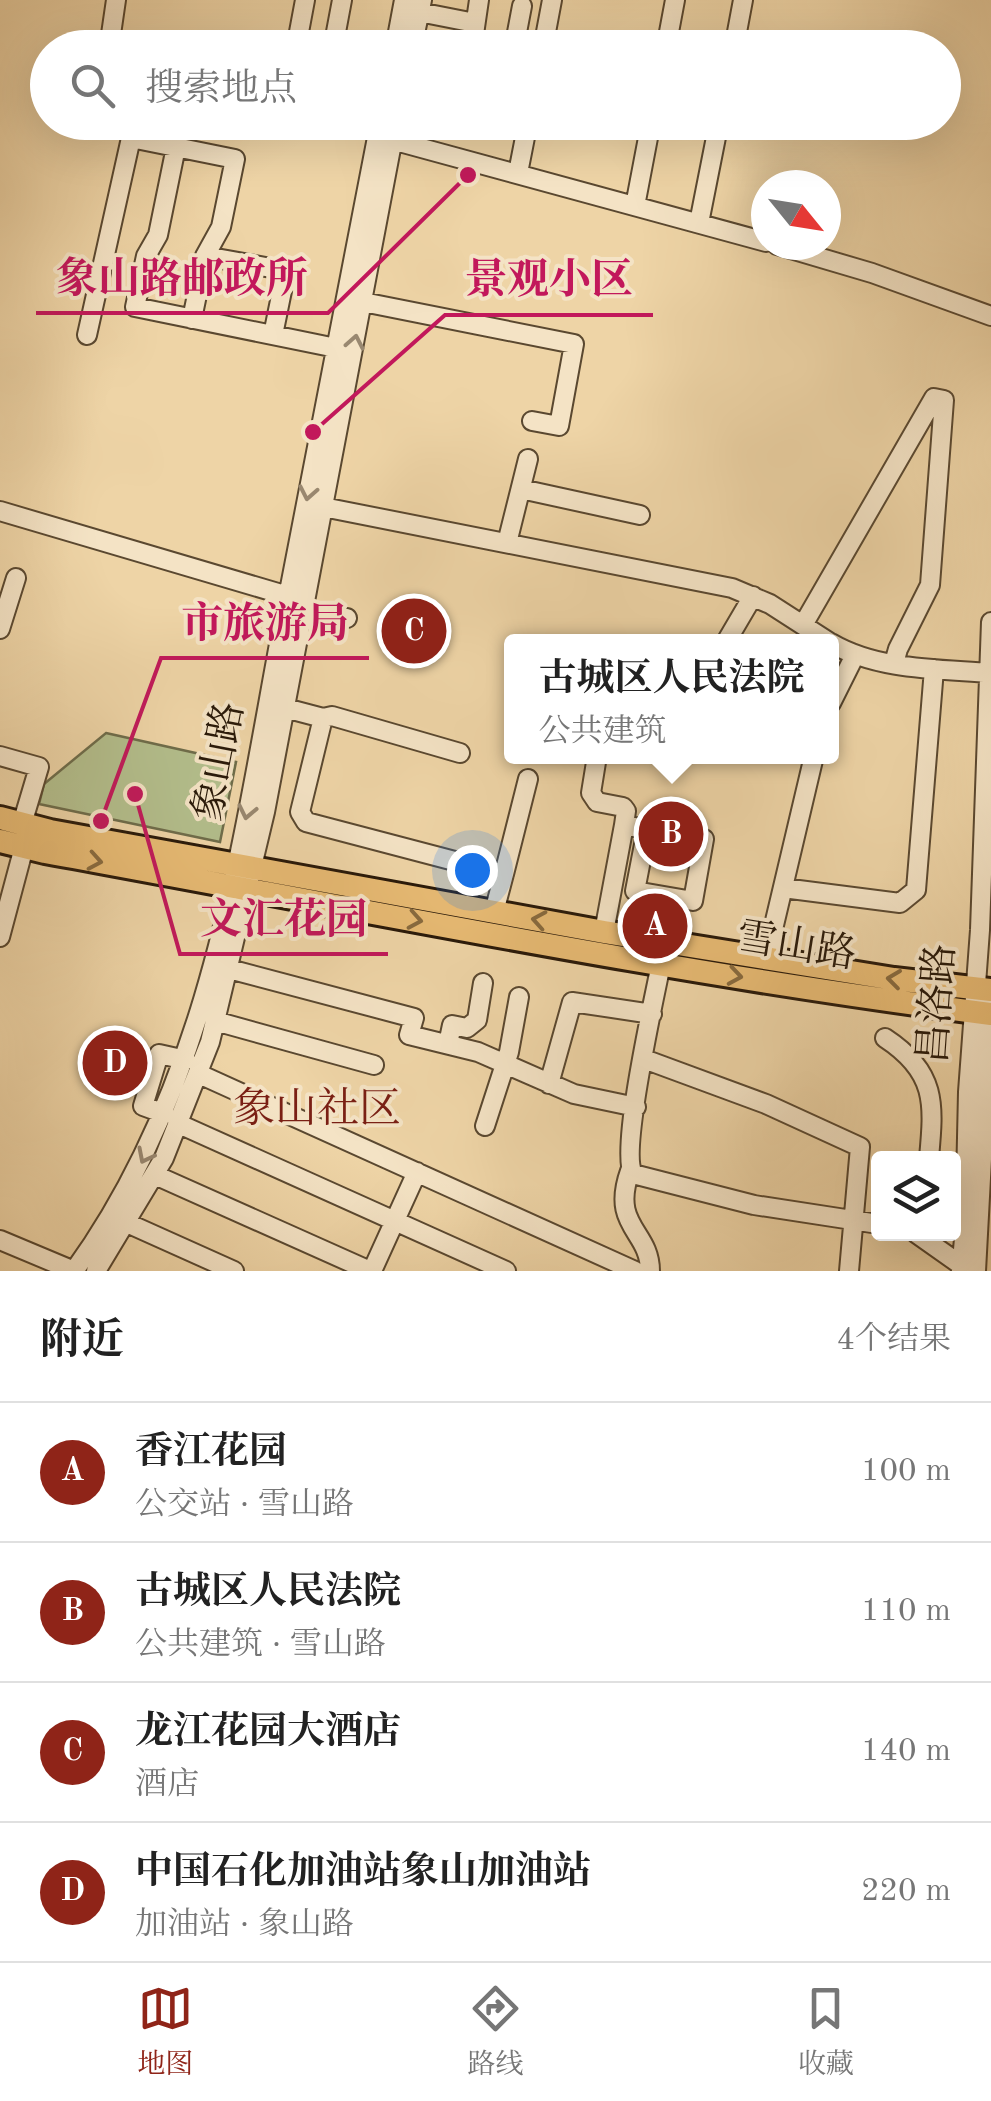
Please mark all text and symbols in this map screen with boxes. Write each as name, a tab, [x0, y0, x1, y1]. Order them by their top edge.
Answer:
search box	[30, 30, 961, 140]
icon: search	[65, 58, 120, 113]
text: 搜索地点	[145, 71, 297, 109]
north arrow	[751, 170, 841, 260]
callout: 象山路邮政所	[36, 241, 328, 313]
callout: 景观小区	[445, 243, 653, 315]
text: 象山路邮政所	[56, 256, 308, 302]
text: 景观小区	[465, 257, 633, 303]
one-way arrow	[344, 333, 365, 350]
one-way arrow	[298, 485, 319, 501]
callout: 市旅游局	[161, 586, 369, 658]
pin: C	[382, 594, 446, 668]
text: 市旅游局	[181, 600, 349, 647]
popup	[504, 634, 839, 764]
text: 古城区人民法院	[538, 661, 805, 699]
street label: 象山路	[186, 699, 252, 825]
text: 公共建筑	[538, 717, 667, 749]
pin: B	[638, 796, 704, 872]
one-way arrow	[238, 803, 259, 820]
your location	[447, 845, 498, 896]
one-way arrow	[86, 850, 103, 871]
callout: 文汇花园	[180, 882, 388, 954]
pin: A	[622, 888, 688, 964]
text: 文汇花园	[200, 897, 368, 943]
one-way arrow	[406, 908, 423, 929]
one-way arrow	[531, 910, 547, 931]
street label: 雪山路	[734, 915, 859, 977]
street label: 昌洛路	[911, 942, 963, 1065]
one-way arrow	[727, 965, 743, 986]
one-way arrow	[886, 969, 902, 990]
pin: D	[82, 1026, 148, 1100]
district label: 象山社区	[233, 1086, 401, 1132]
one-way arrow	[138, 1146, 157, 1164]
map controls	[871, 1151, 961, 1241]
button: layers	[871, 1151, 961, 1241]
text: 附近	[40, 1321, 124, 1363]
text: 4个结果	[836, 1325, 951, 1357]
text: 香江花园	[135, 1434, 287, 1472]
text: A	[60, 1456, 85, 1488]
text: 100 m	[861, 1456, 951, 1488]
text: 公交站 · 雪山路	[135, 1490, 354, 1522]
text: 古城区人民法院	[135, 1574, 401, 1612]
text: B	[61, 1596, 84, 1628]
text: 110 m	[861, 1596, 951, 1628]
text: 公共建筑 · 雪山路	[135, 1630, 386, 1662]
text: 龙江花园大酒店	[135, 1714, 401, 1752]
text: C	[62, 1736, 83, 1768]
text: 140 m	[861, 1736, 951, 1768]
text: 酒店	[135, 1770, 199, 1802]
text: 中国石化加油站象山加油站	[135, 1854, 591, 1892]
text: D	[60, 1876, 85, 1908]
text: 220 m	[861, 1876, 951, 1908]
text: 加油站 · 象山路	[135, 1910, 354, 1942]
tab: 地图	[137, 1981, 193, 2084]
tab: 路线	[467, 1981, 524, 2084]
tab: 收藏	[798, 1981, 854, 2084]

